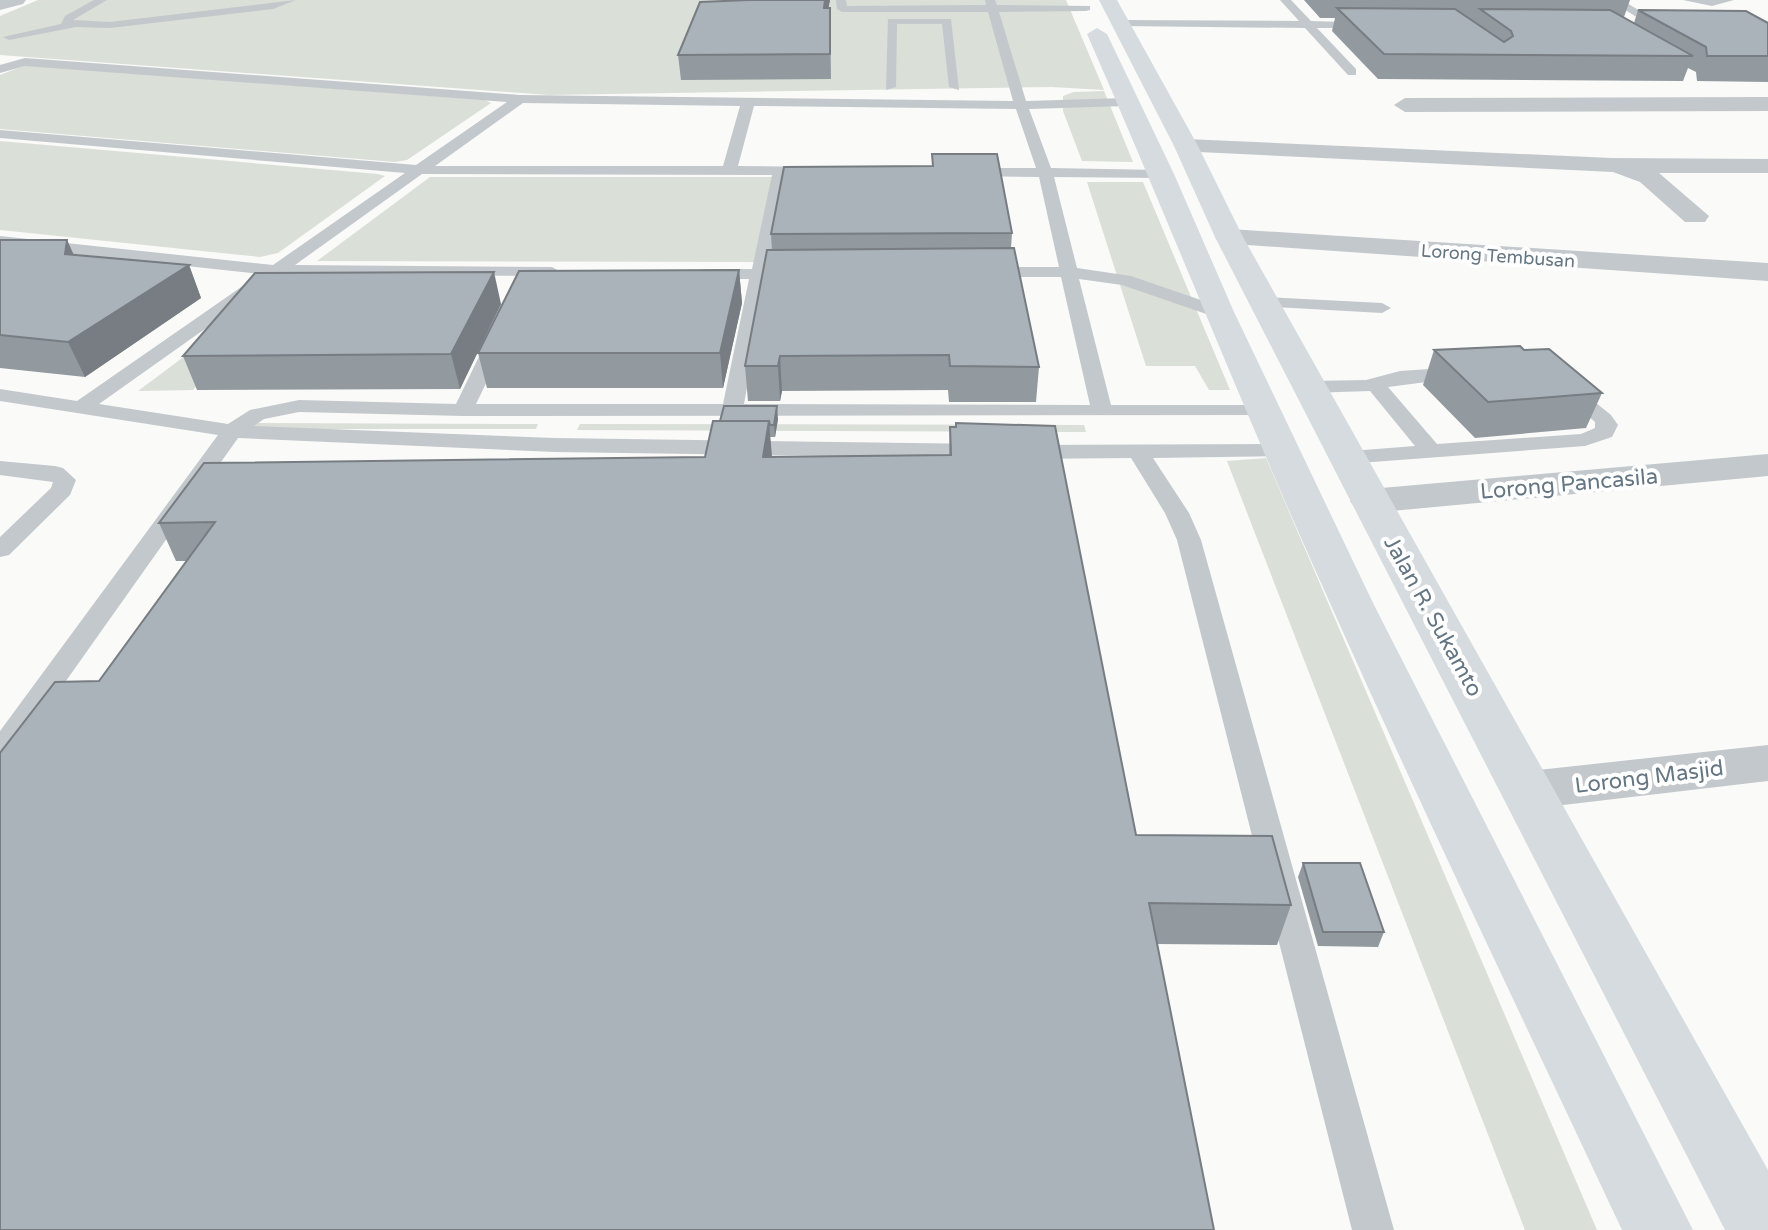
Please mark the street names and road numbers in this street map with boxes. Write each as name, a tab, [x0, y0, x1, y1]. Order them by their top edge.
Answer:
street label: Lorong Tembusan	[1420, 240, 1576, 272]
street label: Lorong Pancasila	[1479, 463, 1659, 505]
street label: Jalan R. Sukamto	[1378, 532, 1488, 701]
street label: Lorong Masjid	[1573, 755, 1725, 799]

